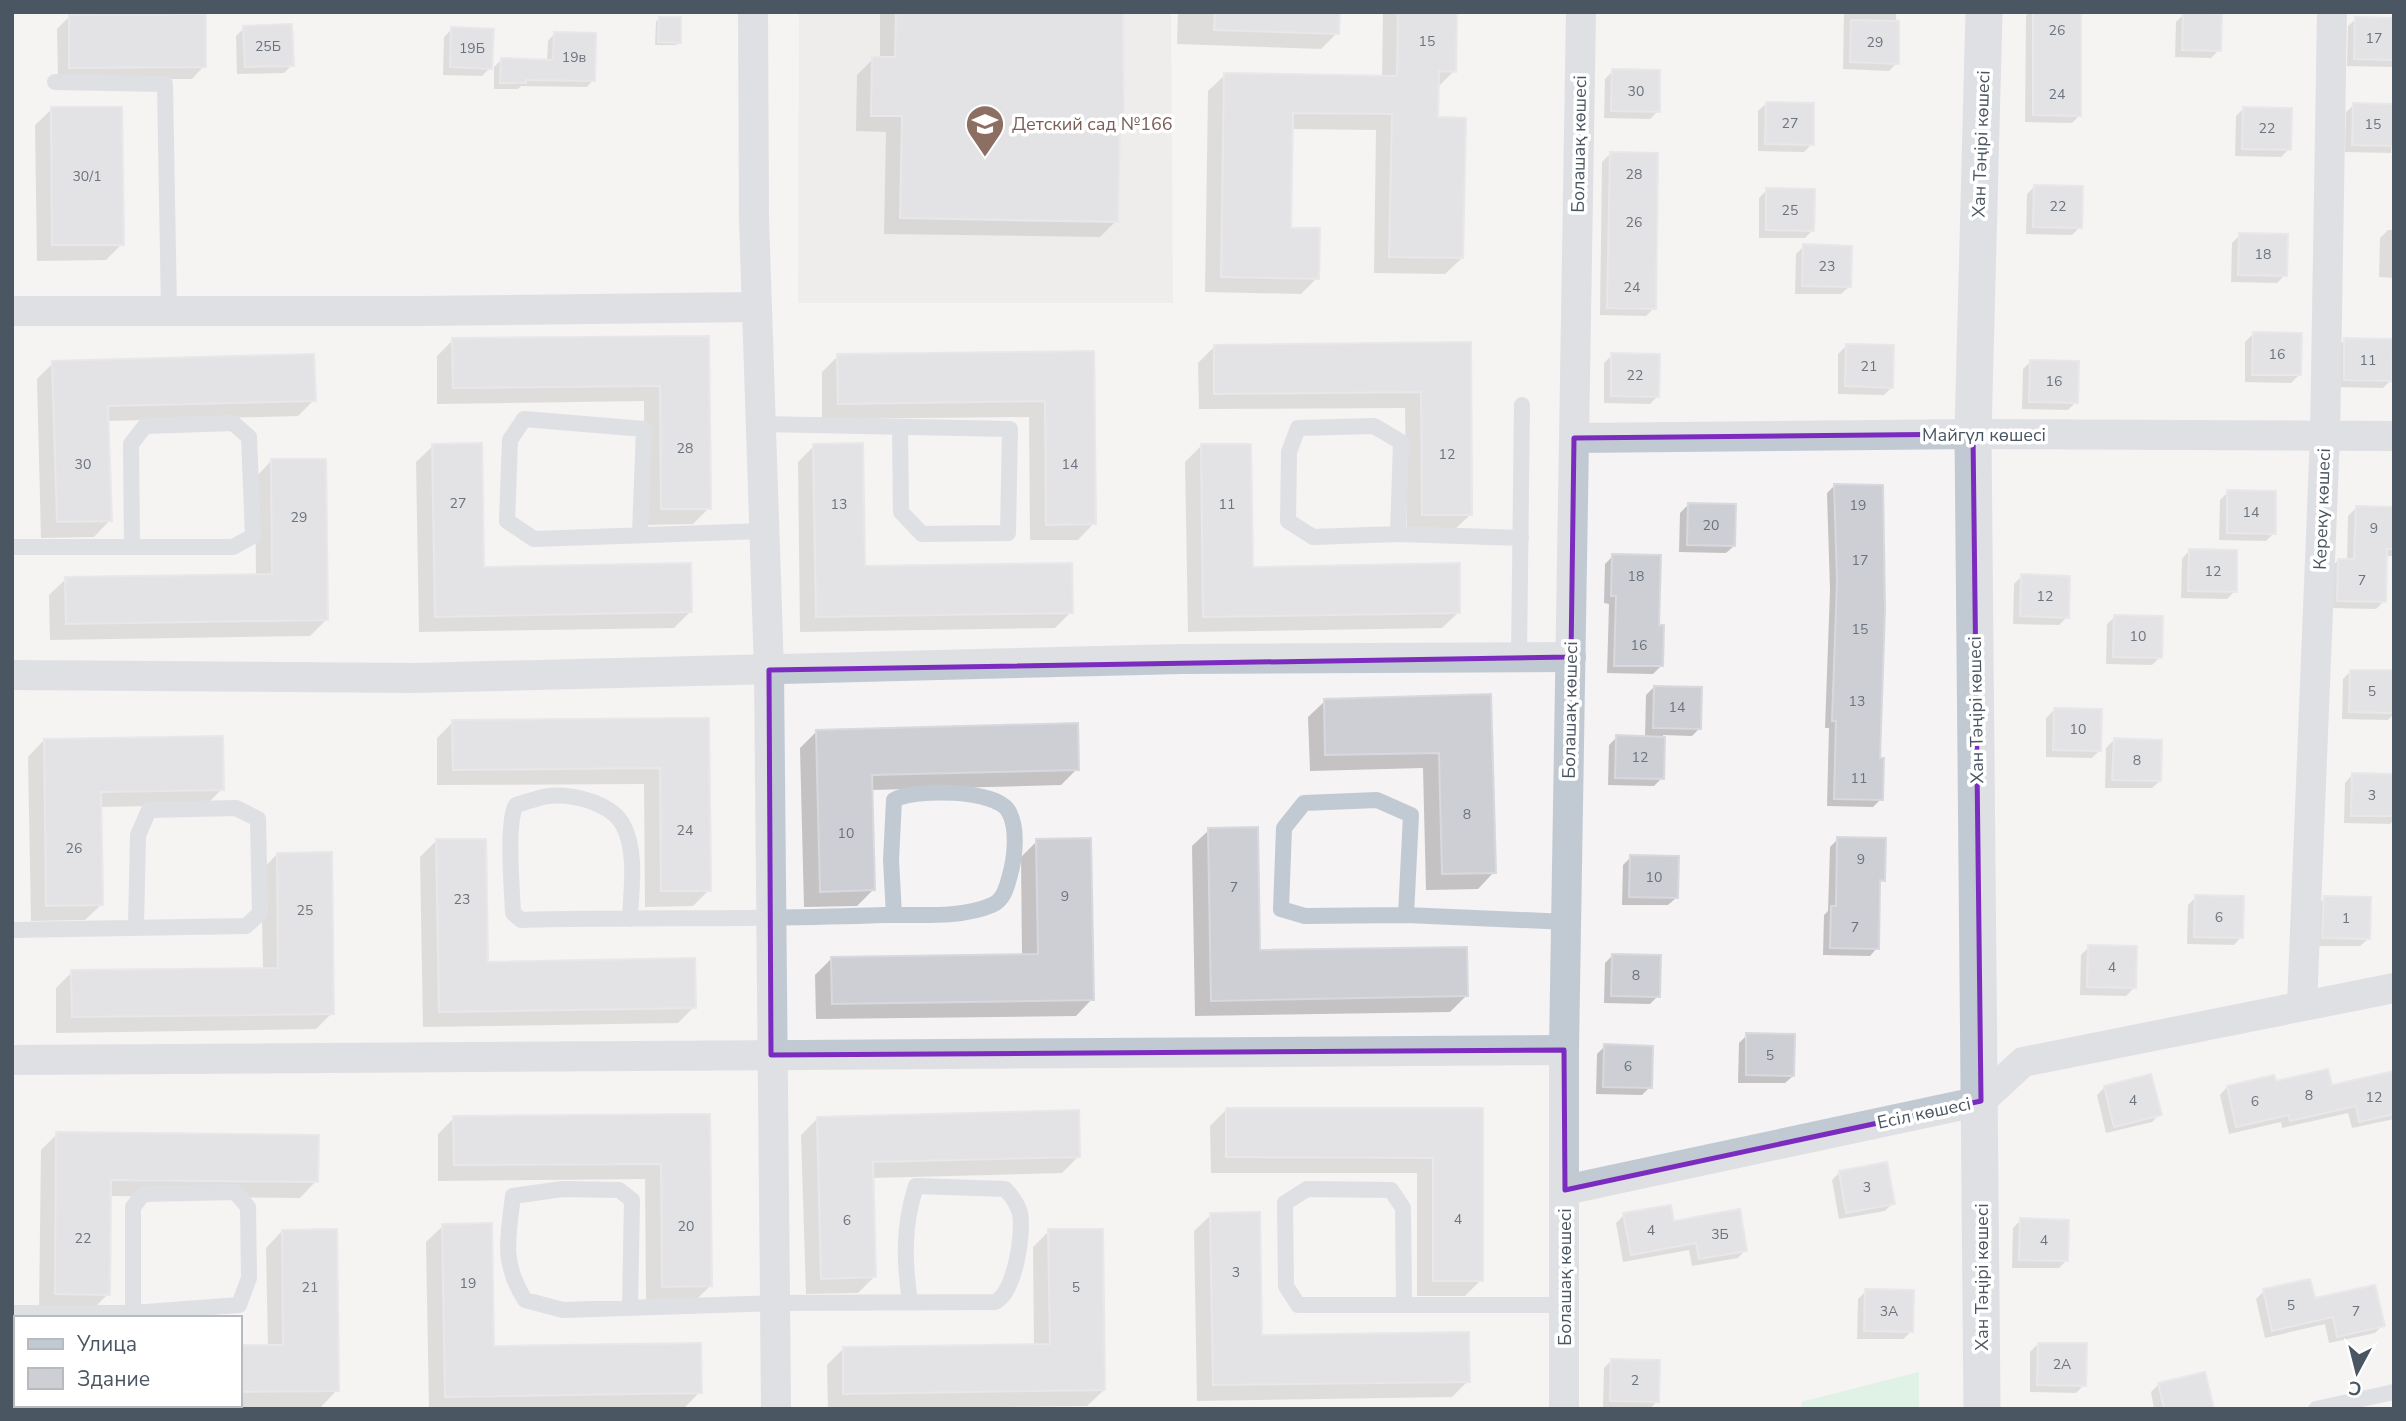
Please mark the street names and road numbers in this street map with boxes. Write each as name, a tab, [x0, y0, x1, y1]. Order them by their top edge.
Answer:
street label: Хан Тәңірі көшесі	[1966, 70, 1996, 218]
street label: Болашақ көшесі	[1566, 75, 1592, 213]
street label: Майгүл көшесі	[1922, 423, 2046, 447]
street label: Кереку көшесі	[2308, 448, 2336, 570]
street label: Хан Тәңірі көшесі	[1963, 636, 1989, 784]
street label: Болашақ көшесі	[1557, 641, 1583, 779]
street label: Есіл көшесі	[1875, 1091, 1973, 1135]
street label: Хан Тәңірі көшесі	[1970, 1203, 1994, 1351]
street label: Болашақ көшесі	[1553, 1208, 1577, 1346]

